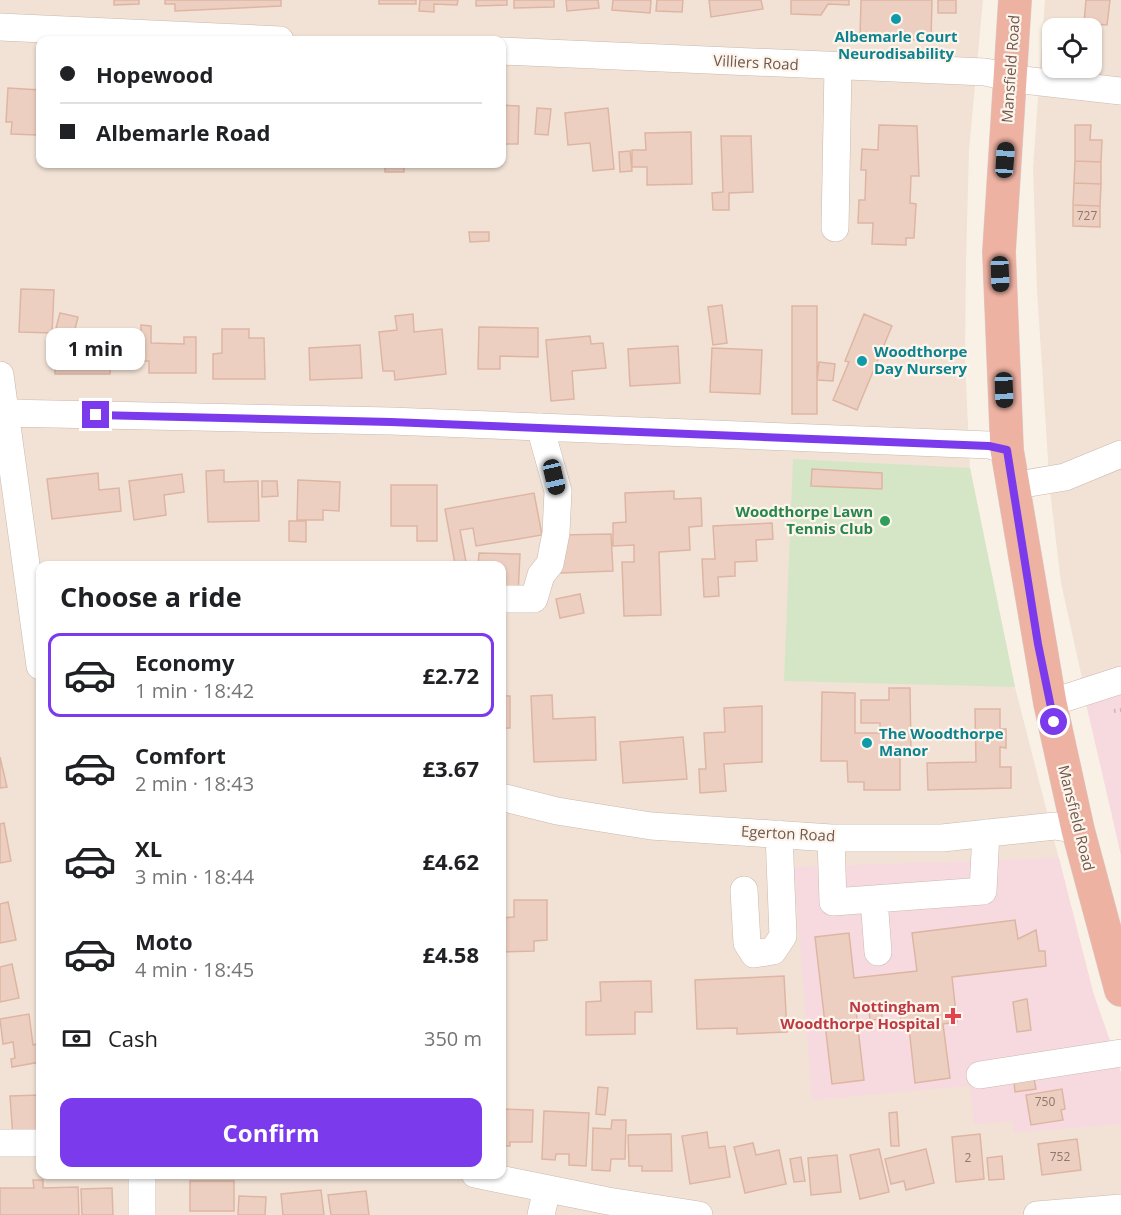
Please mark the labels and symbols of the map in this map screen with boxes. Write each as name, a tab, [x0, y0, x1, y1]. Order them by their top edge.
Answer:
marker: Albemarle Court Neurodisability	[889, 12, 903, 26]
street label: Mansfield Road	[996, 14, 1024, 124]
place label: Albemarle Court Neurodisability	[834, 26, 958, 63]
street label: Villiers Road	[713, 50, 799, 74]
car	[995, 141, 1015, 179]
house number: 727	[1077, 207, 1097, 224]
car	[990, 256, 1010, 292]
callout: 1 min	[46, 328, 146, 370]
place label: Woodthorpe Day Nursery	[874, 341, 968, 378]
marker: Woodthorpe Day Nursery	[855, 354, 869, 368]
car	[994, 372, 1014, 408]
route end	[82, 401, 109, 428]
car	[541, 457, 567, 497]
place label: Woodthorpe Lawn Tennis Club	[735, 501, 873, 538]
marker: Woodthorpe Lawn Tennis Club	[878, 514, 892, 528]
route start	[1040, 708, 1067, 735]
place label: The Woodthorpe Manor	[879, 723, 1004, 760]
marker: The Woodthorpe Manor	[860, 736, 874, 750]
street label: Mansfield Road	[1054, 763, 1100, 873]
street label: Egerton Road	[740, 821, 836, 845]
place label: Nottingham Woodthorpe Hospital	[780, 996, 940, 1033]
marker: Nottingham Woodthorpe Hospital	[944, 1007, 962, 1025]
house number: 750	[1035, 1093, 1055, 1110]
house number: 752	[1050, 1148, 1070, 1165]
house number: 2	[965, 1149, 972, 1166]

